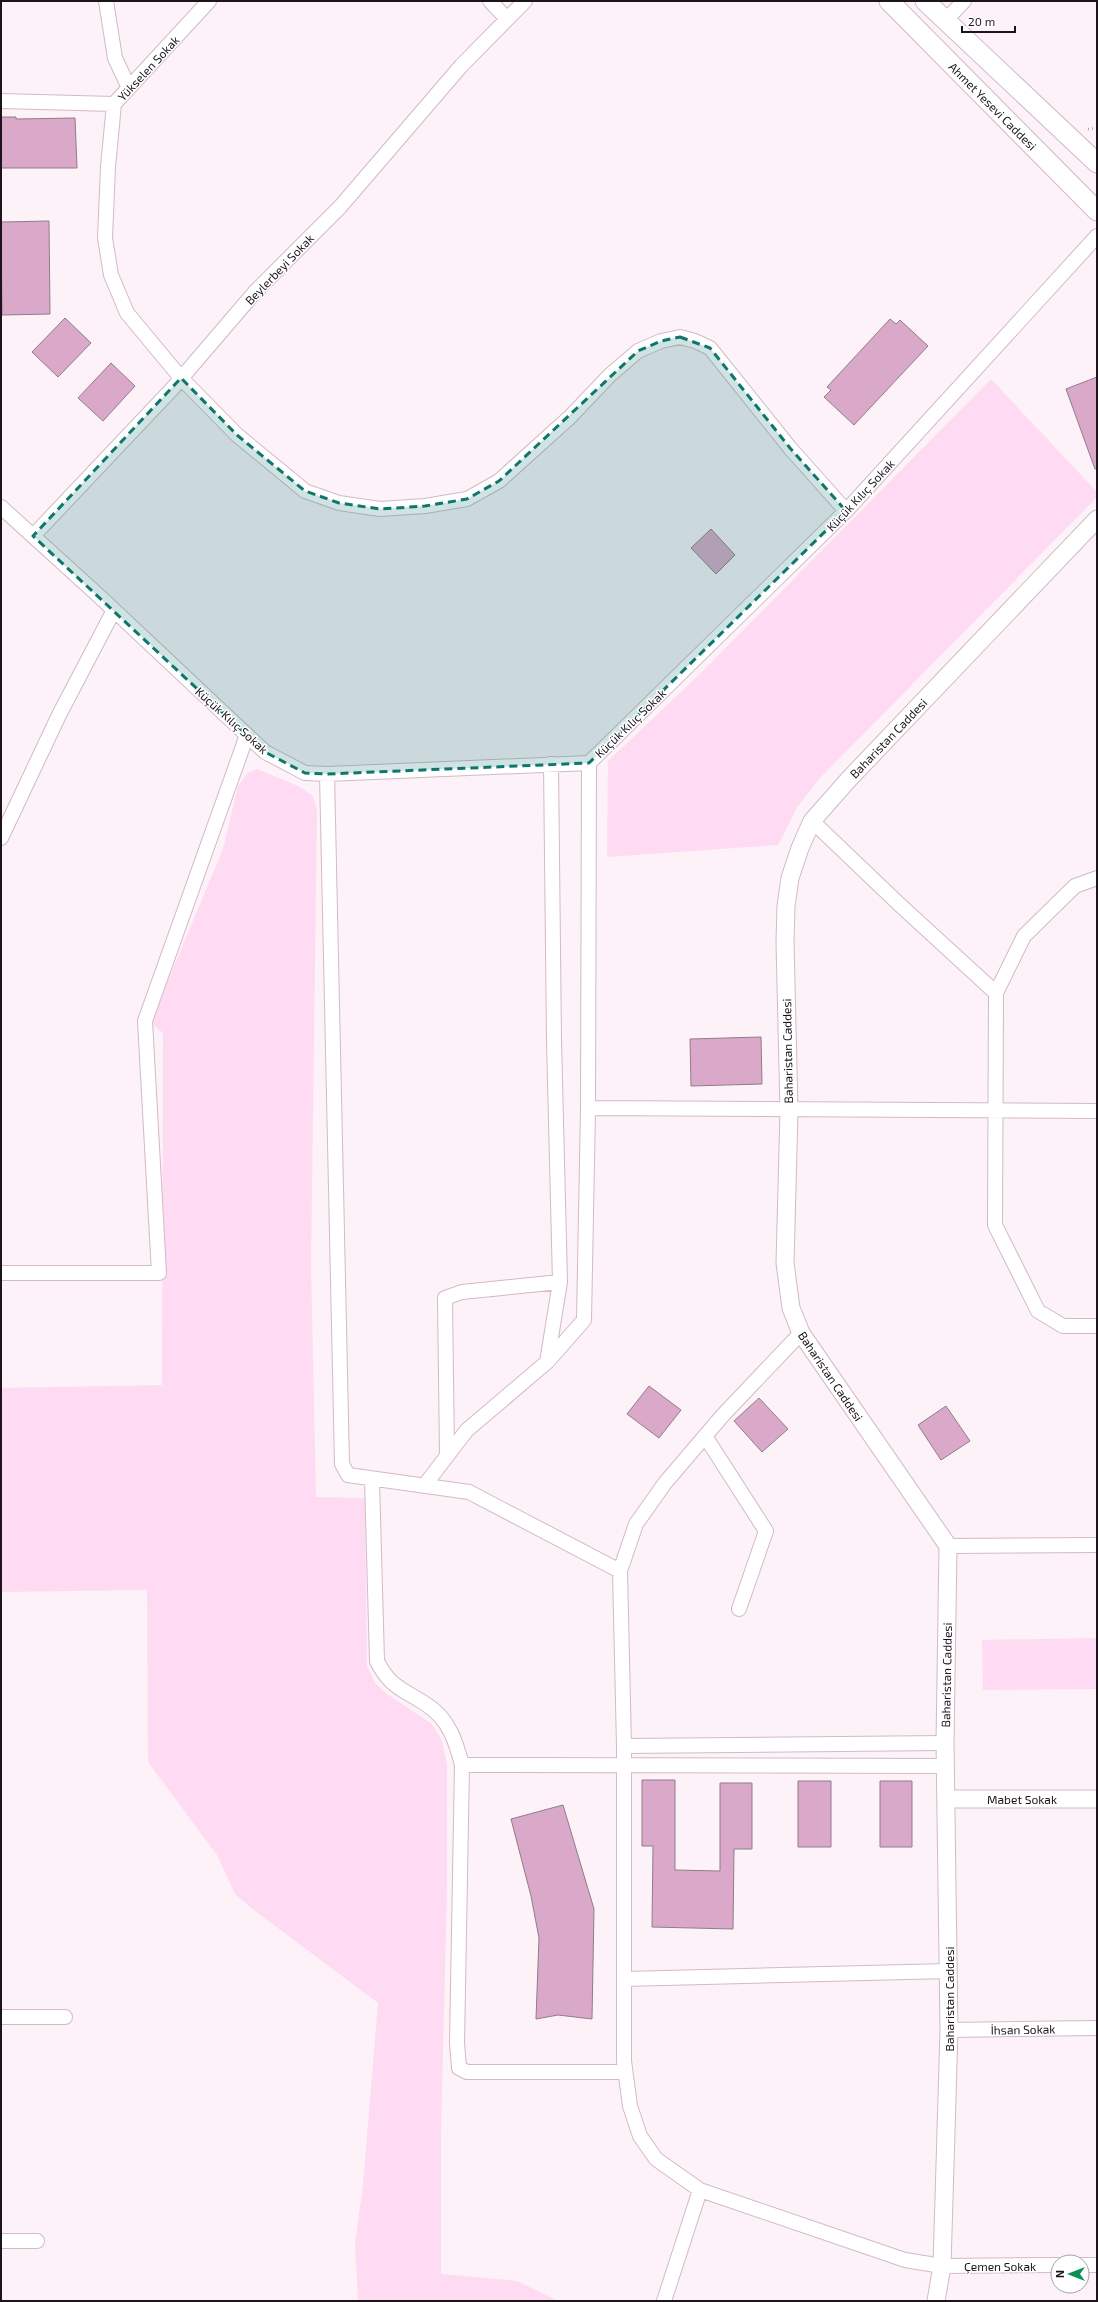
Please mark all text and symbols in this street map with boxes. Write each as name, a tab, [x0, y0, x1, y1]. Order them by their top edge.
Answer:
scale bar	[962, 8, 1015, 34]
text: 20 m	[968, 14, 995, 28]
street label: Yükselen Sokak	[114, 33, 182, 103]
street label: Ahmet Yesevi Caddesi	[946, 59, 1040, 153]
street label: Beylerbeyi Sokak	[242, 231, 316, 307]
street label: Küçük Kılıç Sokak	[823, 456, 897, 534]
street label: Küçük Kılıç Sokak	[192, 684, 271, 757]
street label: Küçük Kılıç Sokak	[592, 686, 669, 761]
street label: Baharistan Caddesi	[847, 695, 930, 781]
street label: Baharistan Caddesi	[779, 998, 795, 1104]
street label: Baharistan Caddesi	[796, 1329, 866, 1423]
street label: Baharistan Caddesi	[938, 1622, 954, 1728]
street label: Mabet Sokak	[987, 1792, 1057, 1806]
street label: Baharistan Caddesi	[942, 1946, 956, 2051]
street label: İhsan Sokak	[990, 2021, 1056, 2037]
north arrow	[1050, 2254, 1090, 2294]
street label: Çemen Sokak	[964, 2259, 1036, 2274]
text: N	[1053, 2270, 1066, 2278]

